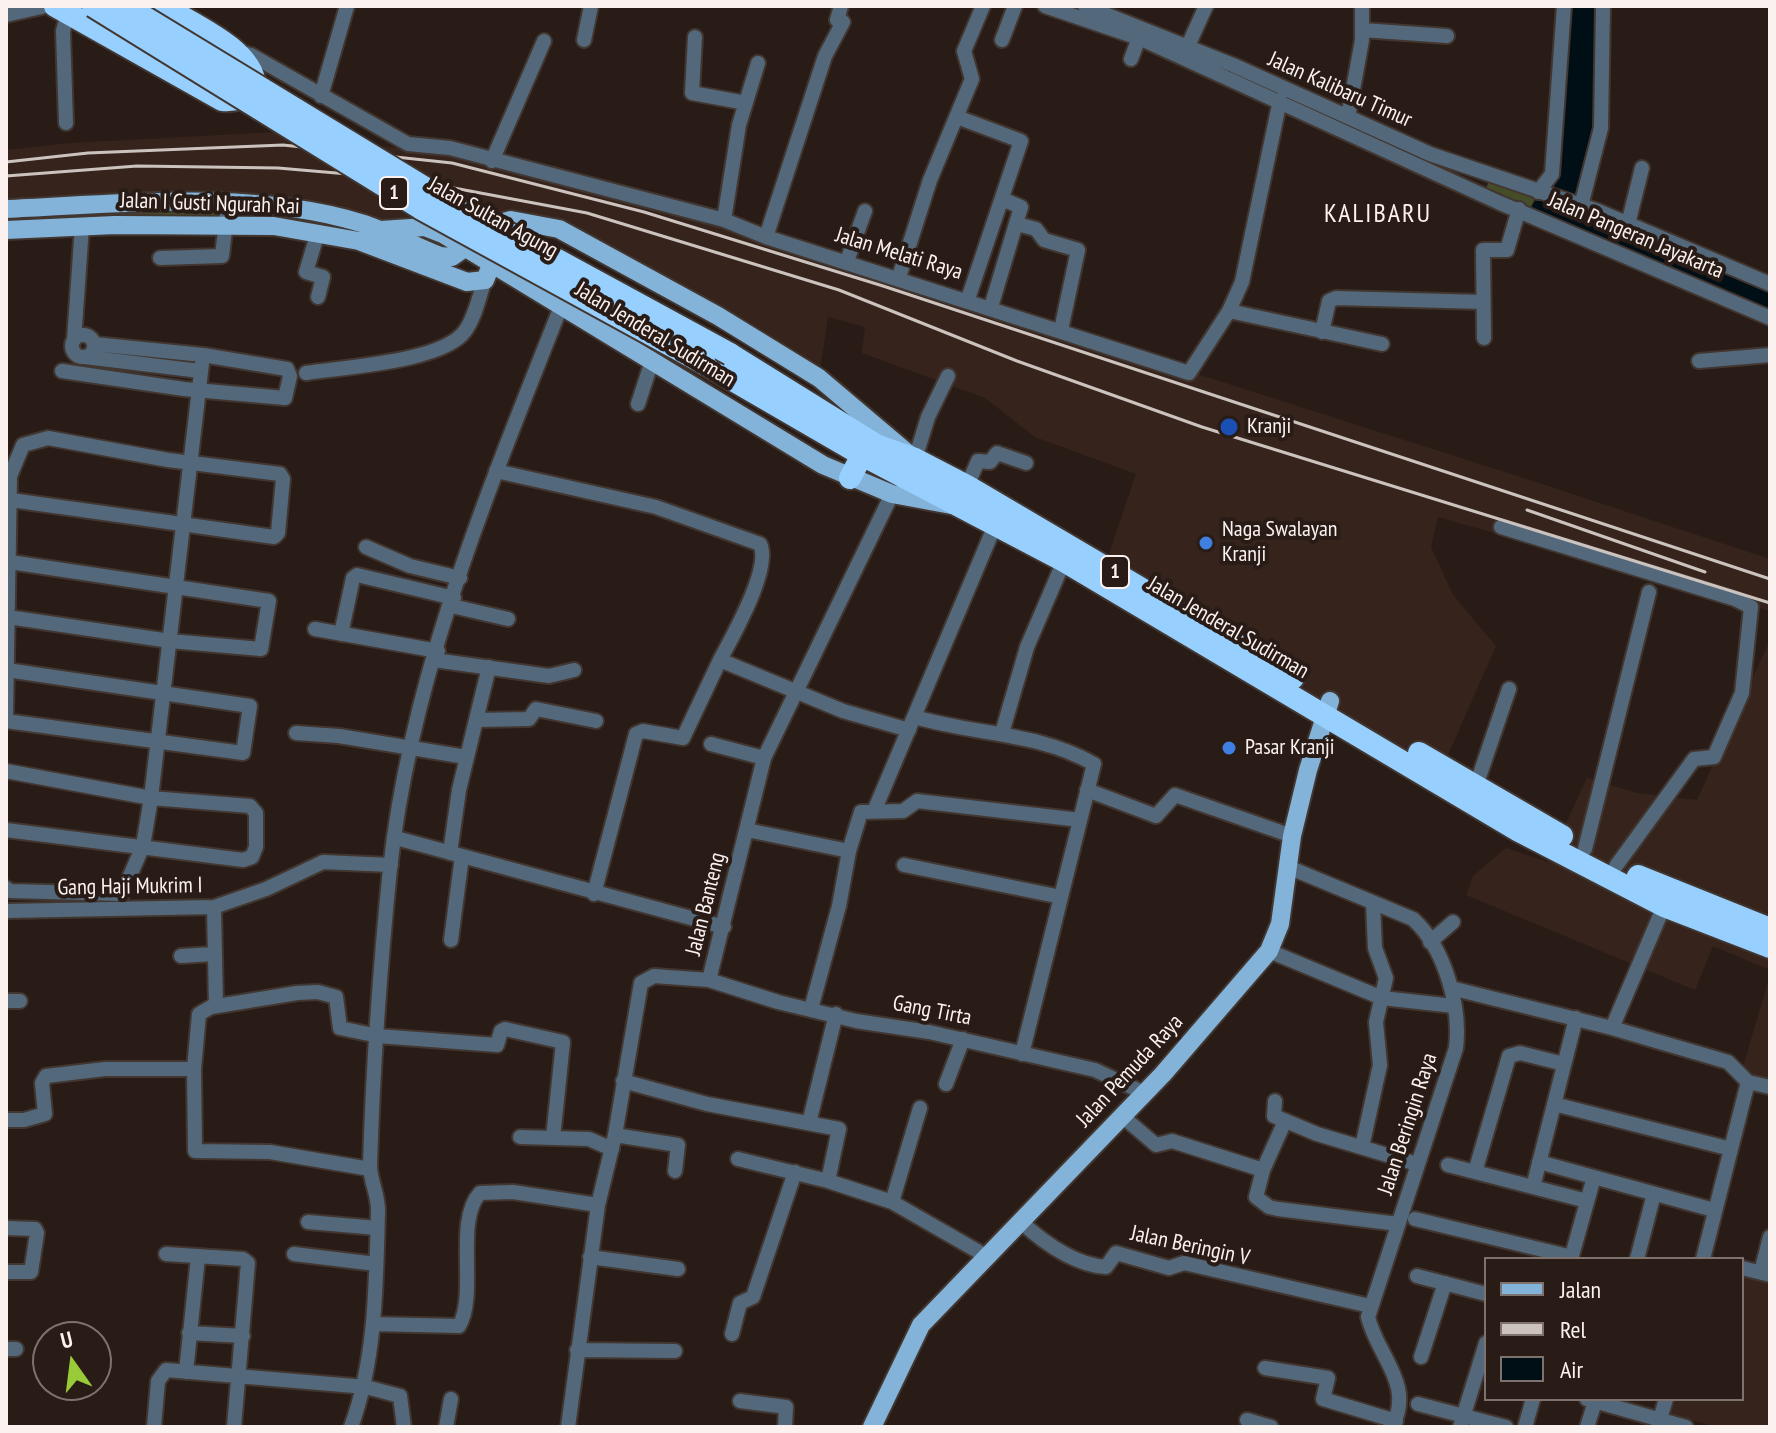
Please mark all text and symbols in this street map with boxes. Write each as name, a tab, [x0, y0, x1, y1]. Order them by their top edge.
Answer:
street label: Jalan Kalibaru Timur	[1264, 47, 1416, 133]
street label: Jalan Sultan Agung	[424, 172, 562, 264]
road number: 1	[380, 177, 408, 209]
street label: Jalan Pangeran Jayakarta	[1544, 187, 1728, 285]
street label: Jalan I Gusti Ngurah Rai	[120, 188, 300, 220]
district label: KALIBARU	[1324, 199, 1432, 231]
street label: Jalan Melati Raya	[832, 222, 966, 286]
street label: Jalan Jenderal Sudirman	[570, 277, 740, 393]
place label: Kranji	[1247, 414, 1291, 440]
marker: Kranji	[1218, 416, 1240, 438]
place label: Naga Swalayan Kranji	[1222, 517, 1337, 568]
marker: Naga Swalayan Kranji	[1197, 534, 1215, 552]
road number: 1	[1101, 556, 1129, 588]
street label: Jalan Jenderal Sudirman	[1143, 571, 1313, 685]
place label: Pasar Kranji	[1245, 735, 1334, 761]
marker: Pasar Kranji	[1220, 739, 1238, 757]
street label: Jalan Banteng	[680, 850, 732, 958]
street label: Gang Haji Mukrim I	[57, 873, 203, 901]
street label: Gang Tirta	[890, 990, 974, 1032]
street label: Jalan Pemuda Raya	[1071, 1009, 1189, 1133]
street label: Jalan Beringin Raya	[1373, 1050, 1443, 1198]
street label: Jalan Beringin V	[1128, 1221, 1252, 1271]
legend	[1484, 1257, 1744, 1401]
text: Jalan	[1560, 1274, 1601, 1305]
text: Rel	[1560, 1314, 1586, 1345]
north arrow	[32, 1321, 112, 1401]
text: U	[58, 1325, 76, 1355]
text: Air	[1560, 1354, 1583, 1385]

